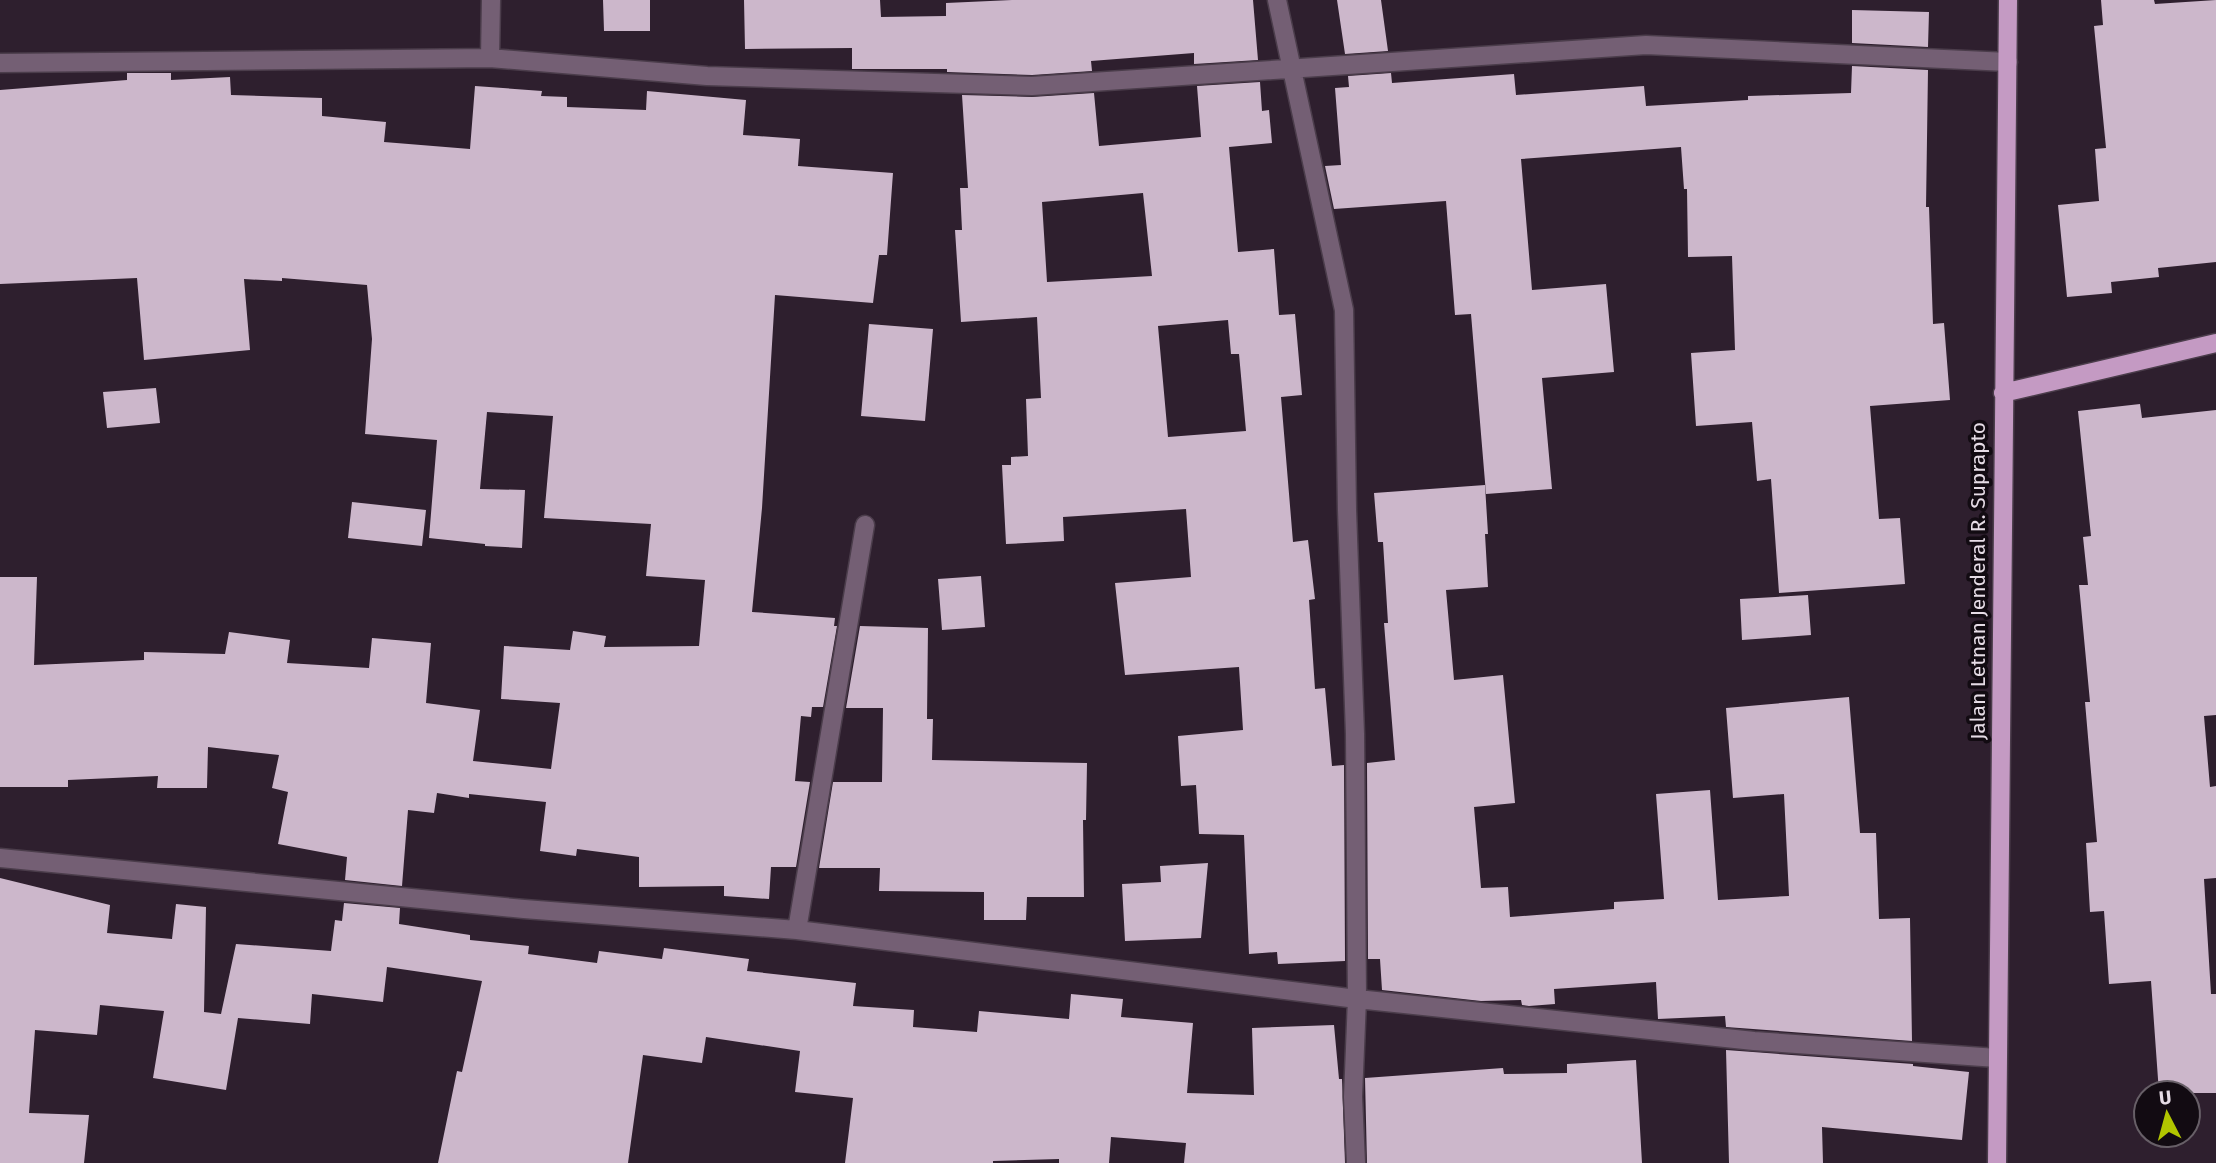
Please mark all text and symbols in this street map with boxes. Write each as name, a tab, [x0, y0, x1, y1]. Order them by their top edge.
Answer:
street label: Jalan Letnan Jenderal R. Suprapto	[1965, 422, 1991, 740]
north arrow	[2132, 1079, 2202, 1149]
text: U	[2158, 1086, 2173, 1110]

